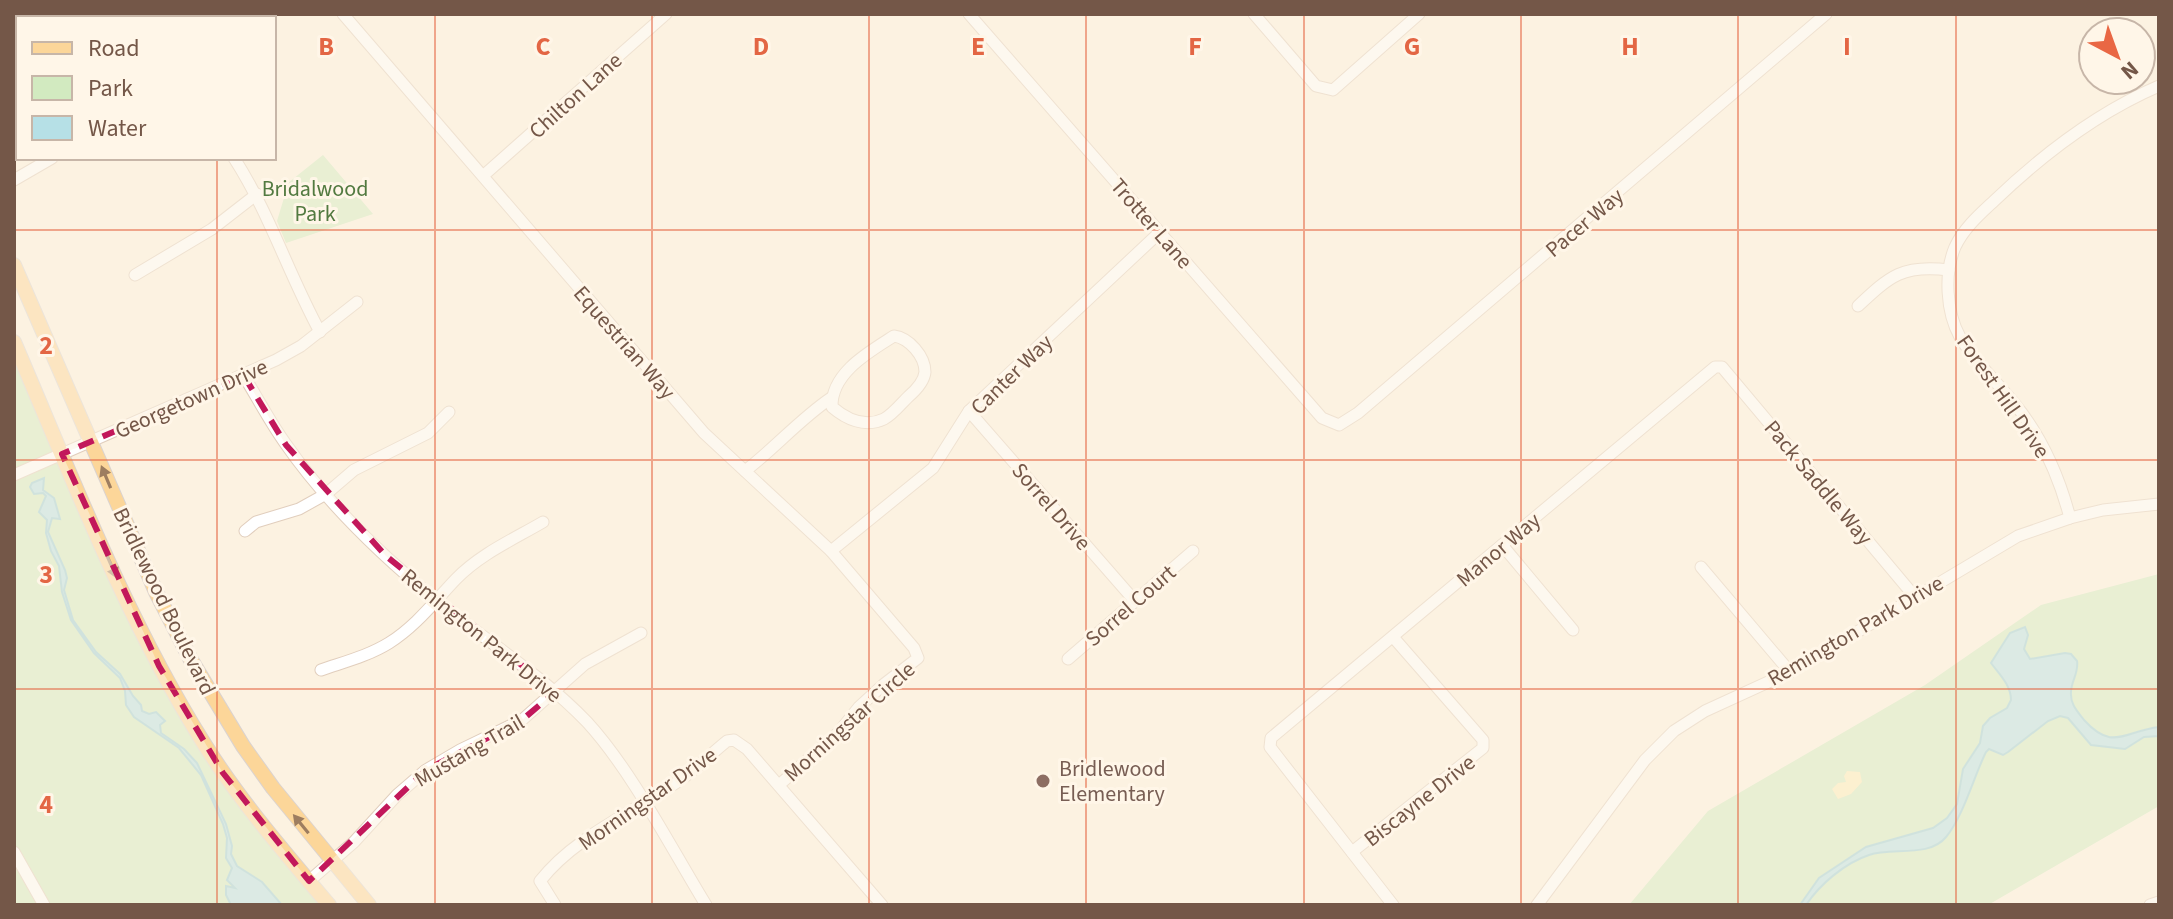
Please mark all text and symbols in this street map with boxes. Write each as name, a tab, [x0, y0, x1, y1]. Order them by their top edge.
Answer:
legend	[16, 16, 276, 160]
north arrow	[2077, 16, 2157, 96]
text: B	[318, 28, 334, 65]
text: D	[753, 28, 769, 65]
text: E	[971, 28, 985, 65]
text: F	[1188, 28, 1202, 65]
text: G	[1404, 28, 1420, 65]
text: H	[1621, 28, 1639, 65]
text: I	[1843, 28, 1851, 65]
text: Road	[88, 31, 140, 66]
street label: Chilton Lane	[523, 46, 627, 144]
text: N	[2113, 53, 2145, 87]
text: Park	[88, 71, 133, 106]
text: Water	[88, 111, 147, 146]
street label: Trotter Lane	[1103, 171, 1200, 276]
park label: Bridalwood Park	[262, 173, 368, 230]
street label: Pacer Way	[1539, 180, 1631, 265]
street label: Equestrian Way	[566, 279, 683, 407]
text: 2	[39, 327, 53, 364]
street label: Canter Way	[963, 327, 1061, 422]
street label: Forest Hill Drive	[1949, 328, 2058, 465]
street label: Georgetown Drive	[110, 351, 273, 447]
street label: Pack Saddle Way	[1756, 413, 1881, 553]
street label: Sorrel Drive	[1004, 456, 1099, 558]
one-way arrow	[99, 465, 112, 489]
street label: Bridlewood Boulevard	[105, 502, 223, 701]
street label: Manor Way	[1450, 504, 1548, 595]
one-way arrow	[106, 555, 119, 579]
text: 3	[39, 556, 53, 593]
street label: Sorrel Court	[1078, 557, 1184, 654]
street label: Remington Park Drive	[394, 561, 569, 711]
street label: Remington Park Drive	[1761, 567, 1950, 694]
street label: Morningstar Circle	[777, 654, 922, 789]
street label: Mustang Trail	[409, 706, 530, 795]
street label: Morningstar Drive	[572, 739, 723, 859]
street label: Biscayne Drive	[1357, 747, 1482, 855]
place label: Bridlewood Elementary	[1059, 753, 1166, 810]
marker: Bridlewood Elementary	[1034, 772, 1052, 790]
text: 4	[39, 786, 53, 823]
one-way arrow	[293, 813, 310, 834]

